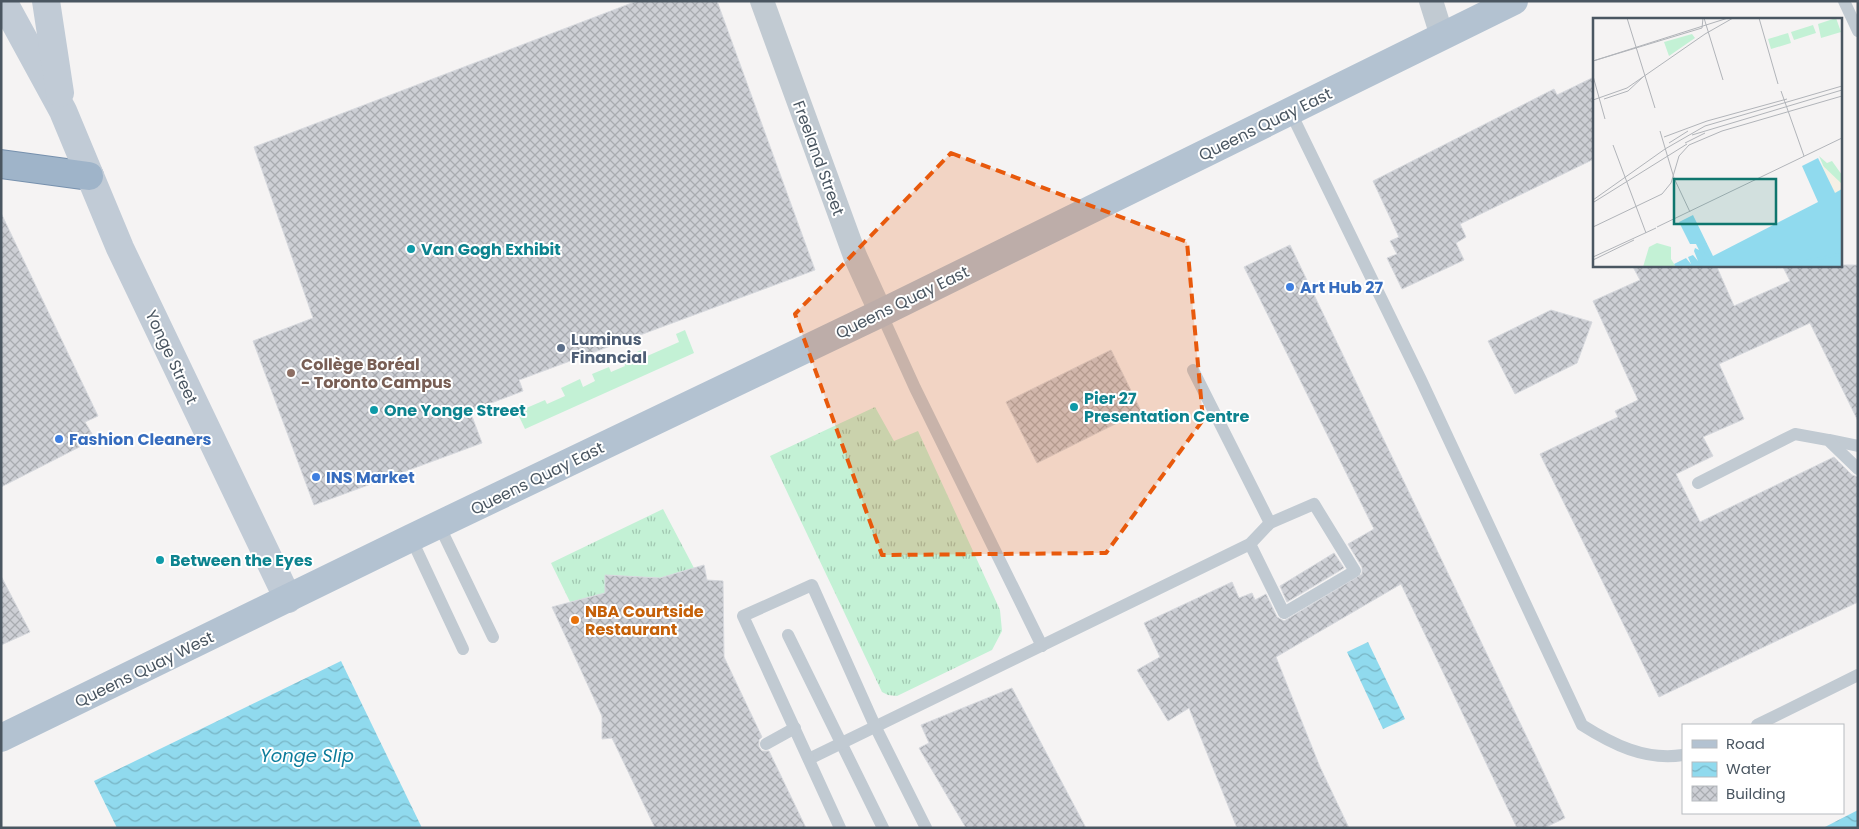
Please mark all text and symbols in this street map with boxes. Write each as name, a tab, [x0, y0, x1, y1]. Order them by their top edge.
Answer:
inset map	[1593, 18, 1842, 266]
street label: Queens Quay East	[1195, 82, 1336, 167]
street label: Freeland Street	[787, 97, 850, 219]
place label: Van Gogh Exhibit	[421, 238, 561, 261]
marker: Van Gogh Exhibit	[405, 243, 417, 255]
street label: Queens Quay East	[832, 260, 973, 345]
place label: Art Hub 27	[1300, 276, 1383, 299]
marker: Art Hub 27	[1284, 281, 1296, 293]
street label: Yonge Street	[140, 306, 204, 408]
place label: Luminus Financial	[571, 328, 647, 369]
marker: Luminus Financial	[555, 342, 567, 354]
place label: Collège Boréal - Toronto Campus	[301, 353, 452, 394]
marker: Collège Boréal - Toronto Campus	[285, 367, 297, 379]
place label: Pier 27 Presentation Centre	[1084, 387, 1249, 428]
place label: One Yonge Street	[384, 399, 526, 422]
marker: Pier 27 Presentation Centre	[1068, 401, 1080, 413]
marker: One Yonge Street	[368, 404, 380, 416]
place label: Fashion Cleaners	[69, 428, 212, 451]
marker: Fashion Cleaners	[53, 433, 65, 445]
street label: Queens Quay East	[467, 436, 608, 521]
place label: INS Market	[326, 466, 415, 489]
marker: INS Market	[310, 471, 322, 483]
place label: Between the Eyes	[170, 549, 313, 572]
marker: Between the Eyes	[154, 554, 166, 566]
place label: NBA Courtside Restaurant	[585, 600, 704, 641]
marker: NBA Courtside Restaurant	[569, 614, 581, 626]
street label: Queens Quay West	[71, 626, 218, 713]
legend	[1682, 724, 1844, 814]
text: Road	[1726, 733, 1765, 754]
water label: Yonge Slip	[260, 743, 354, 768]
text: Water	[1726, 758, 1772, 779]
text: Building	[1726, 783, 1786, 804]

